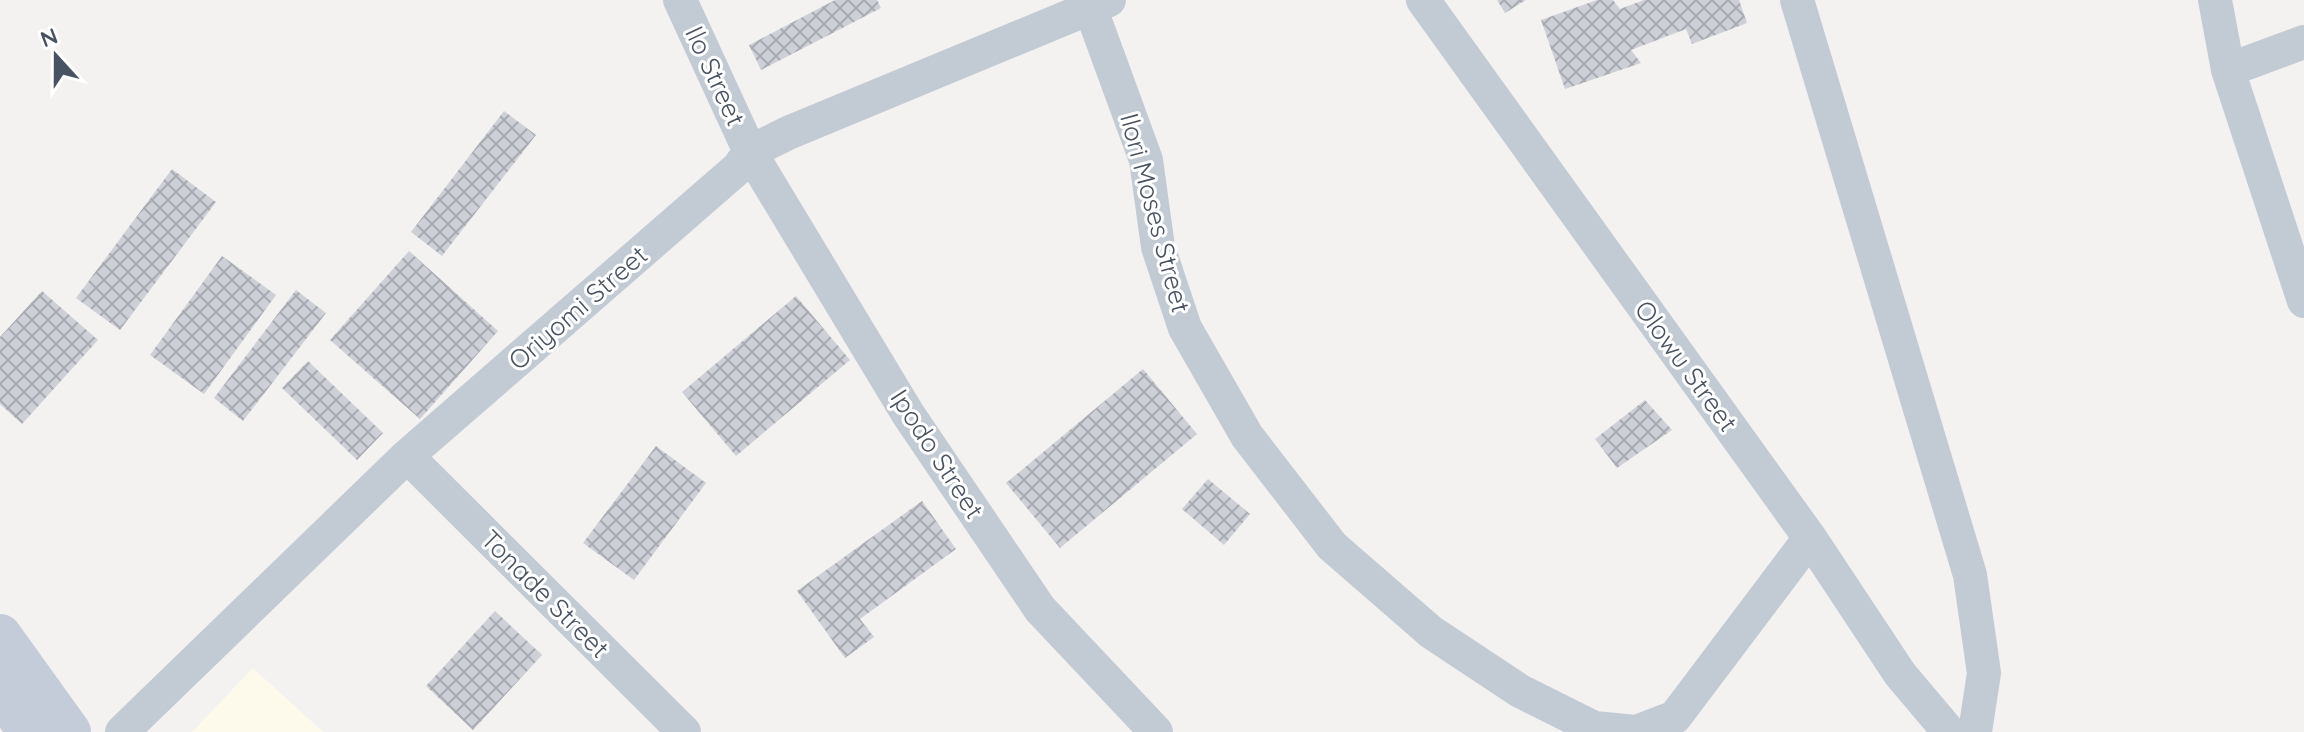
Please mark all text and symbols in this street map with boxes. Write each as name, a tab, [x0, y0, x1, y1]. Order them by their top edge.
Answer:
north arrow	[16, 16, 96, 96]
text: N	[36, 21, 61, 53]
street label: Ilo Street	[678, 21, 753, 131]
street label: Ilori Moses Street	[1113, 110, 1198, 316]
street label: Oriyomi Street	[501, 238, 654, 377]
street label: Olowu Street	[1628, 294, 1745, 438]
street label: Ipodo Street	[883, 383, 991, 525]
street label: Tonade Street	[474, 523, 616, 665]

